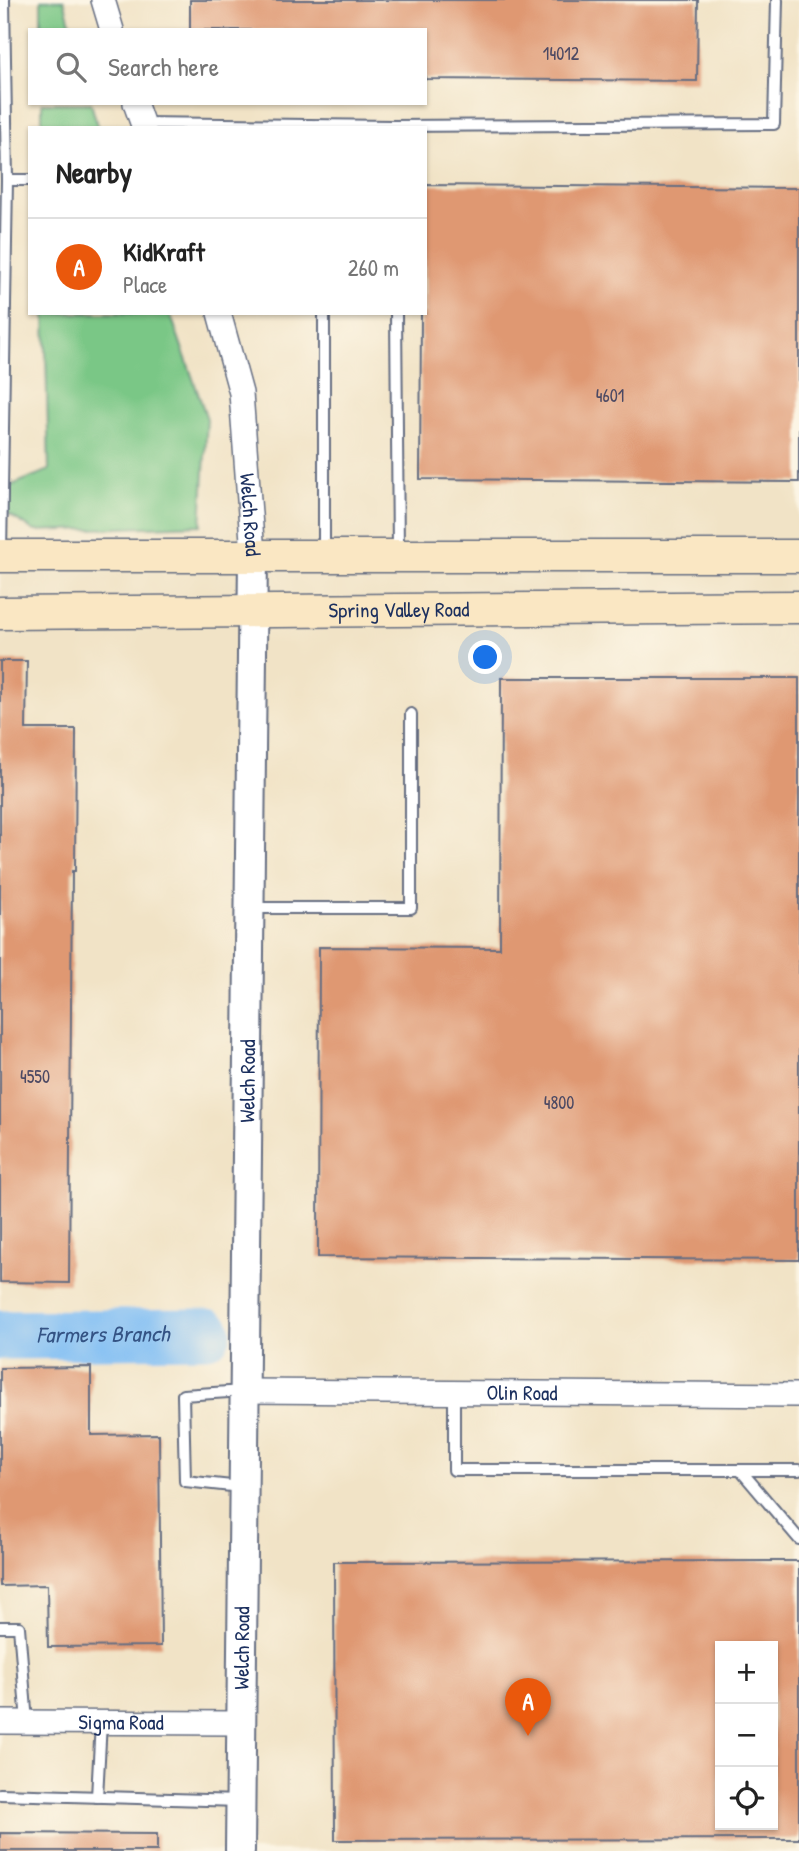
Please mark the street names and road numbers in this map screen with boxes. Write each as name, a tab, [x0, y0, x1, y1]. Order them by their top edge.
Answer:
street label: Welch Road	[233, 472, 268, 557]
street label: Spring Valley Road	[328, 594, 469, 625]
street label: Welch Road	[232, 1039, 262, 1123]
street label: Olin Road	[486, 1378, 557, 1407]
street label: Welch Road	[227, 1606, 256, 1690]
street label: Sigma Road	[78, 1707, 164, 1737]

